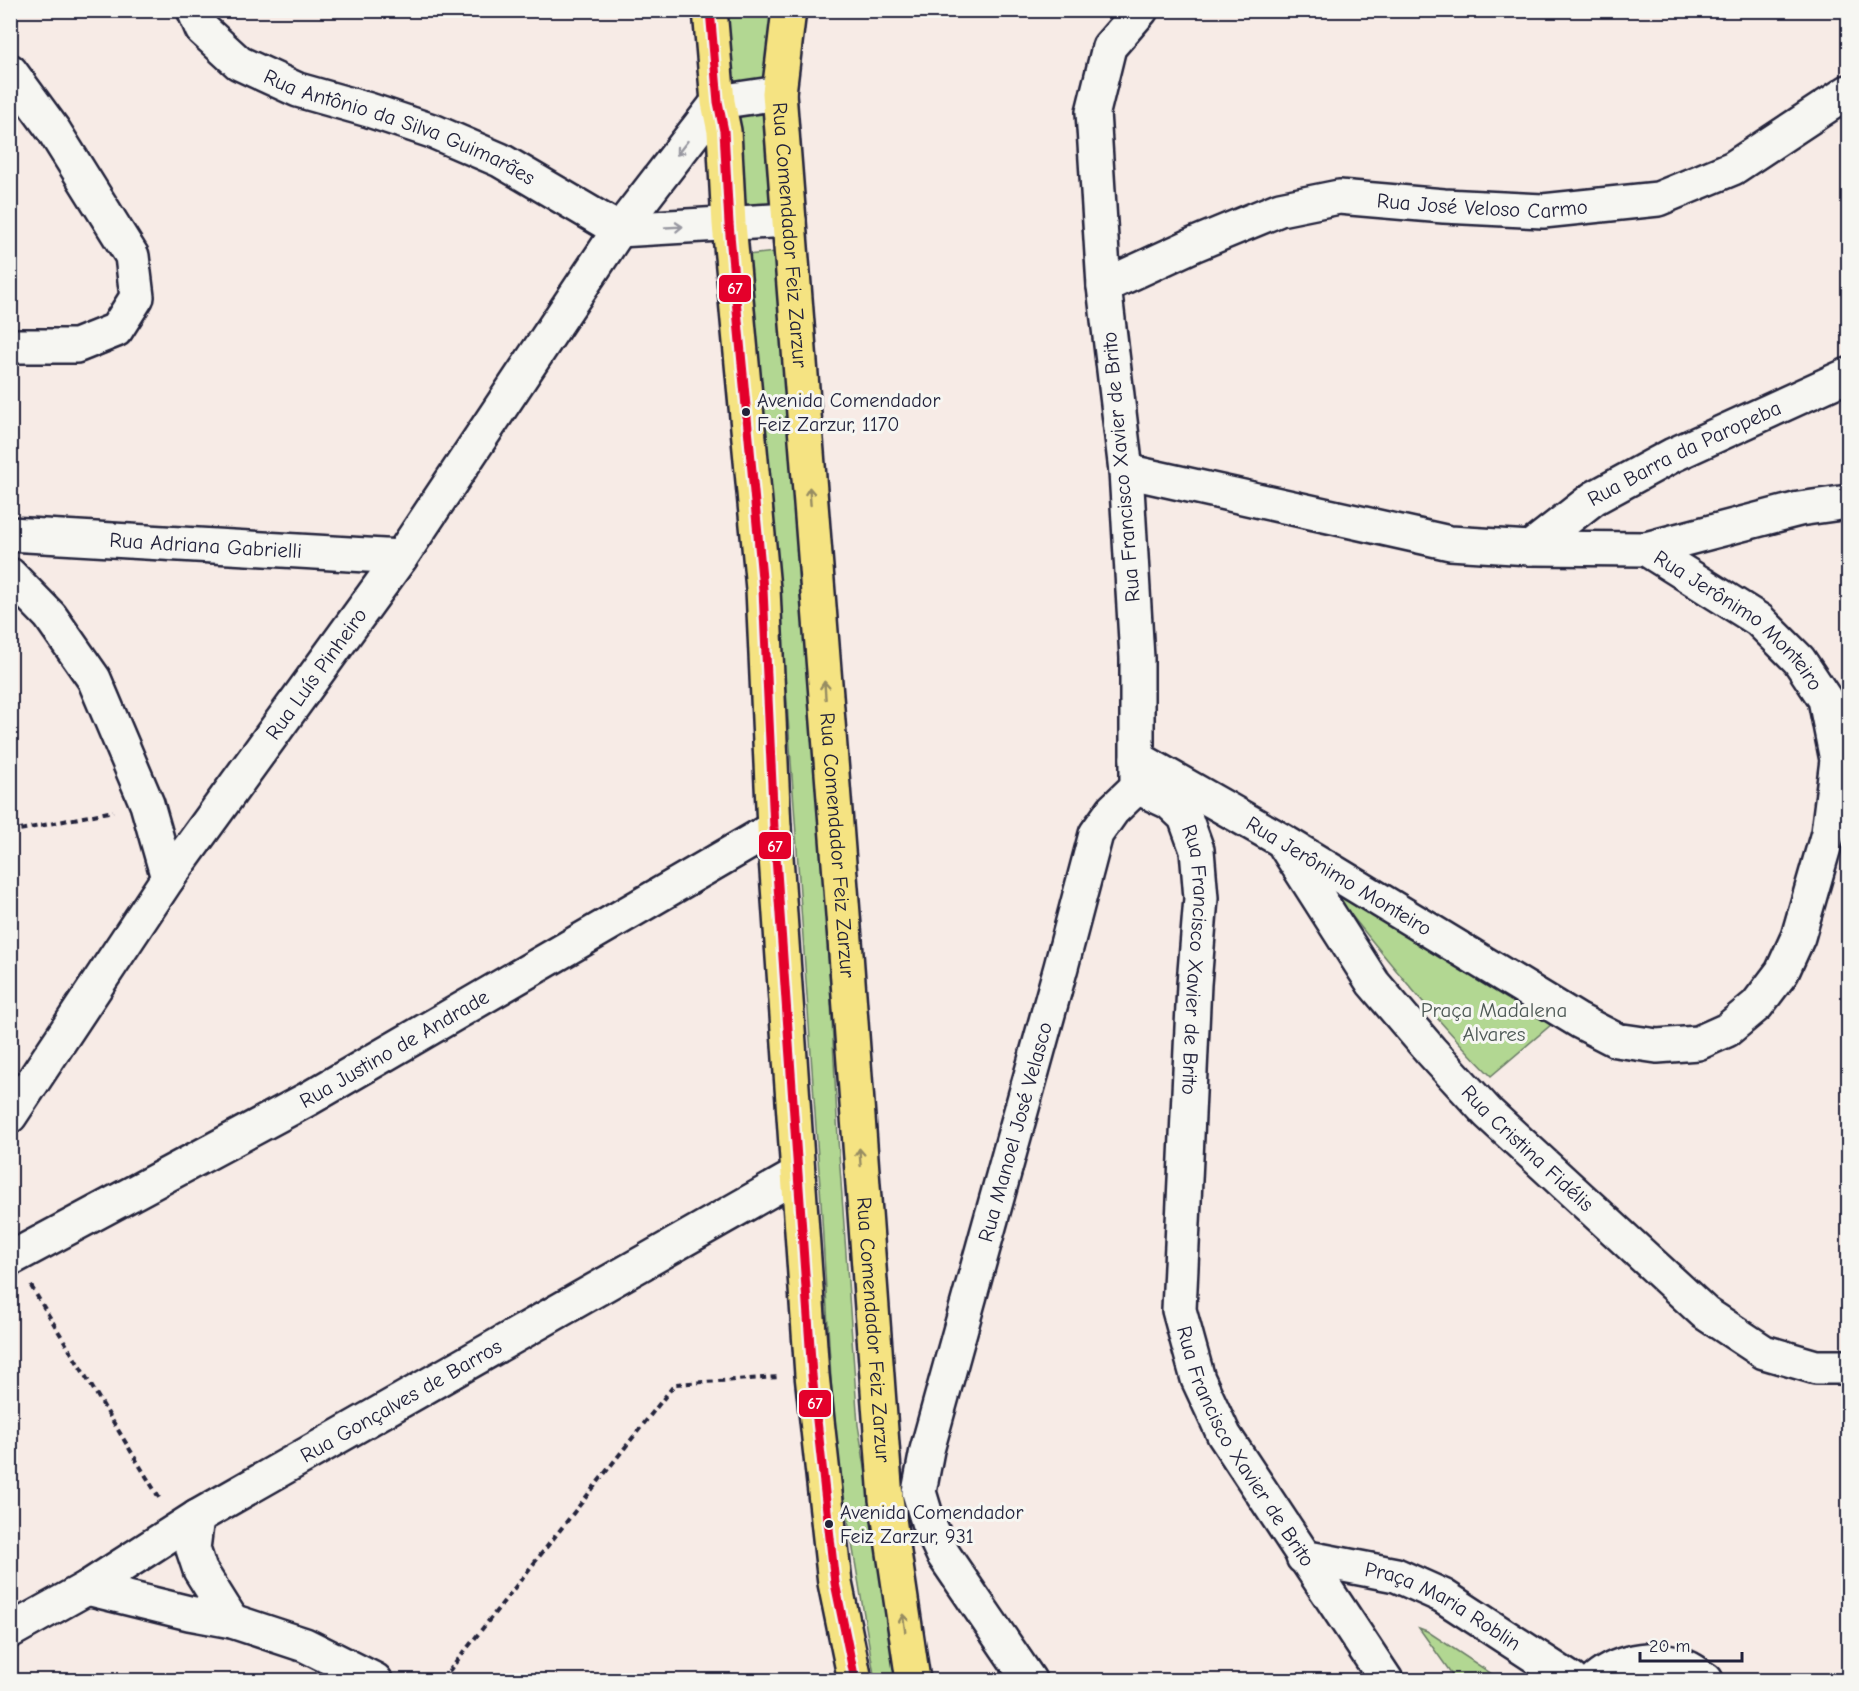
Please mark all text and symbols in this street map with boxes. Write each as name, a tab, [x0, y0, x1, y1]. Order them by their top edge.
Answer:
street label: Rua Antônio da Silva Guimarães	[260, 64, 539, 190]
street label: Rua Comendador Feiz Zarzur	[768, 101, 812, 369]
one-way arrow	[676, 140, 689, 156]
street label: Rua José Veloso Carmo	[1376, 188, 1589, 223]
one-way arrow	[664, 221, 684, 232]
line badge: 67	[718, 274, 752, 303]
text: 67	[727, 280, 744, 298]
street label: Rua Francisco Xavier de Brito	[1097, 331, 1145, 603]
place label: Avenida Comendador Feiz Zarzur, 1170	[757, 389, 940, 436]
street label: Rua Barra da Paropeba	[1583, 395, 1785, 511]
marker: Avenida Comendador Feiz Zarzur, 1170	[740, 406, 752, 418]
one-way arrow	[804, 486, 815, 506]
street label: Rua Adriana Gabrielli	[109, 528, 303, 563]
street label: Rua Jerônimo Monteiro	[1650, 545, 1828, 695]
street label: Rua Luís Pinheiro	[261, 603, 372, 744]
one-way arrow	[819, 681, 830, 701]
street label: Rua Comendador Feiz Zarzur	[815, 711, 860, 979]
street label: Rua Jerônimo Monteiro	[1242, 811, 1436, 941]
street label: Rua Francisco Xavier de Brito	[1177, 821, 1213, 1095]
line badge: 67	[758, 831, 792, 860]
text: 67	[767, 838, 784, 856]
street label: Rua Justino de Andrade	[296, 984, 493, 1113]
park label: Praça Madalena Alvares	[1421, 998, 1567, 1046]
street label: Rua Manoel José Velasco	[973, 1019, 1057, 1245]
street label: Rua Cristina Fidélis	[1456, 1080, 1599, 1216]
one-way arrow	[855, 1147, 866, 1167]
street label: Rua Comendador Feiz Zarzur	[852, 1196, 895, 1464]
street label: Rua Francisco Xavier de Brito	[1172, 1323, 1320, 1571]
street label: Rua Gonçalves de Barros	[296, 1334, 506, 1468]
line badge: 67	[798, 1389, 832, 1418]
text: 67	[807, 1395, 824, 1413]
place label: Avenida Comendador Feiz Zarzur, 931	[840, 1501, 1023, 1548]
marker: Avenida Comendador Feiz Zarzur, 931	[823, 1518, 835, 1530]
street label: Praça Maria Roblin	[1363, 1557, 1525, 1655]
one-way arrow	[899, 1613, 910, 1633]
scale bar	[1640, 1625, 1742, 1663]
text: 20 m	[1649, 1636, 1690, 1657]

